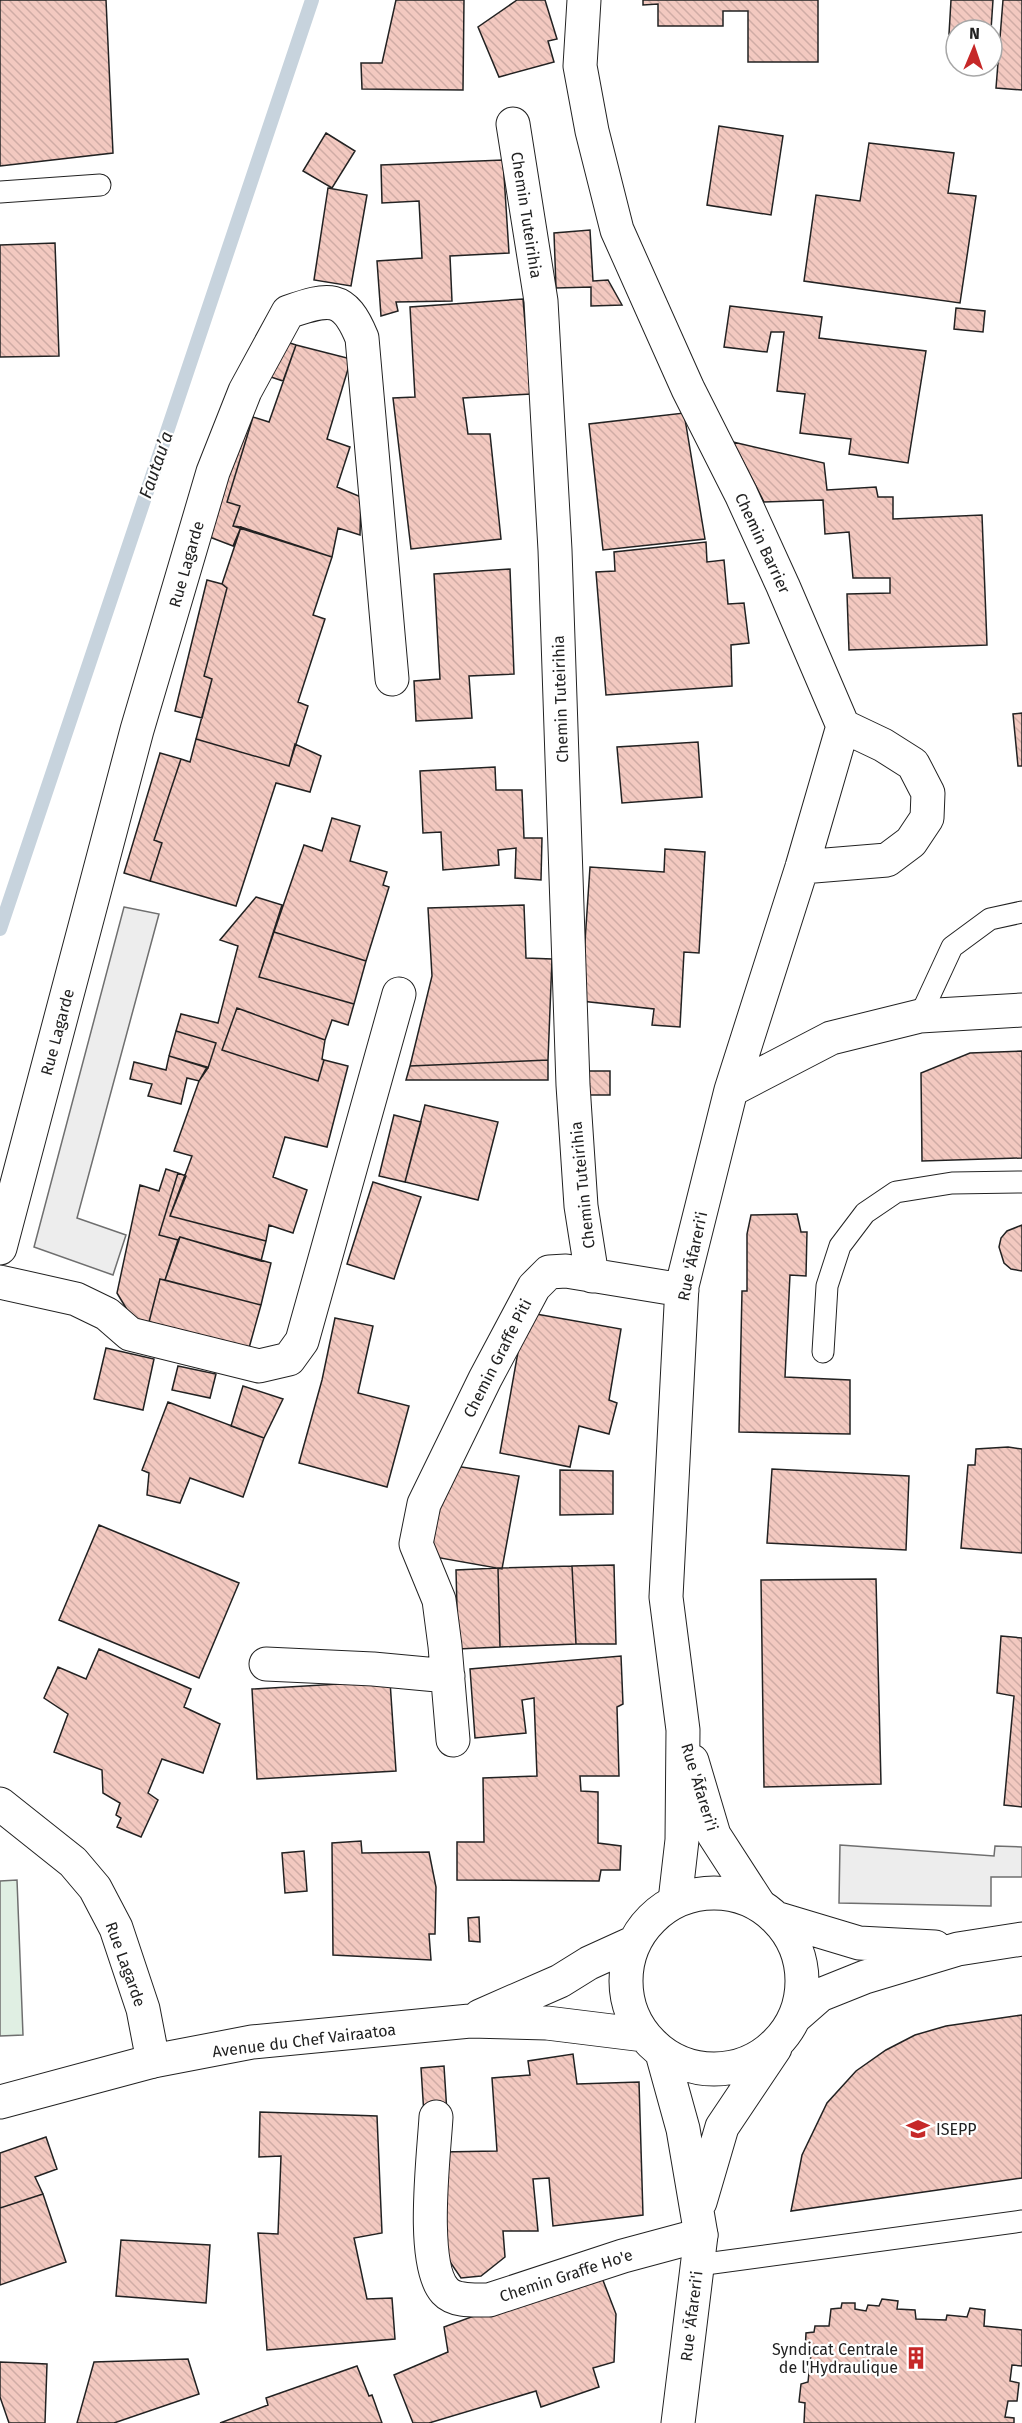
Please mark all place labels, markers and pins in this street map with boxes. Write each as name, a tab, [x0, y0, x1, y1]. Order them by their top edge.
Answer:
school or university icon: ISEPP	[905, 2116, 931, 2142]
place label: ISEPP	[936, 2120, 977, 2139]
place label: Syndicat Centrale de l'Hydraulique	[772, 2340, 898, 2377]
building icon: Syndicat Centrale de l'Hydraulique	[903, 2345, 929, 2371]

